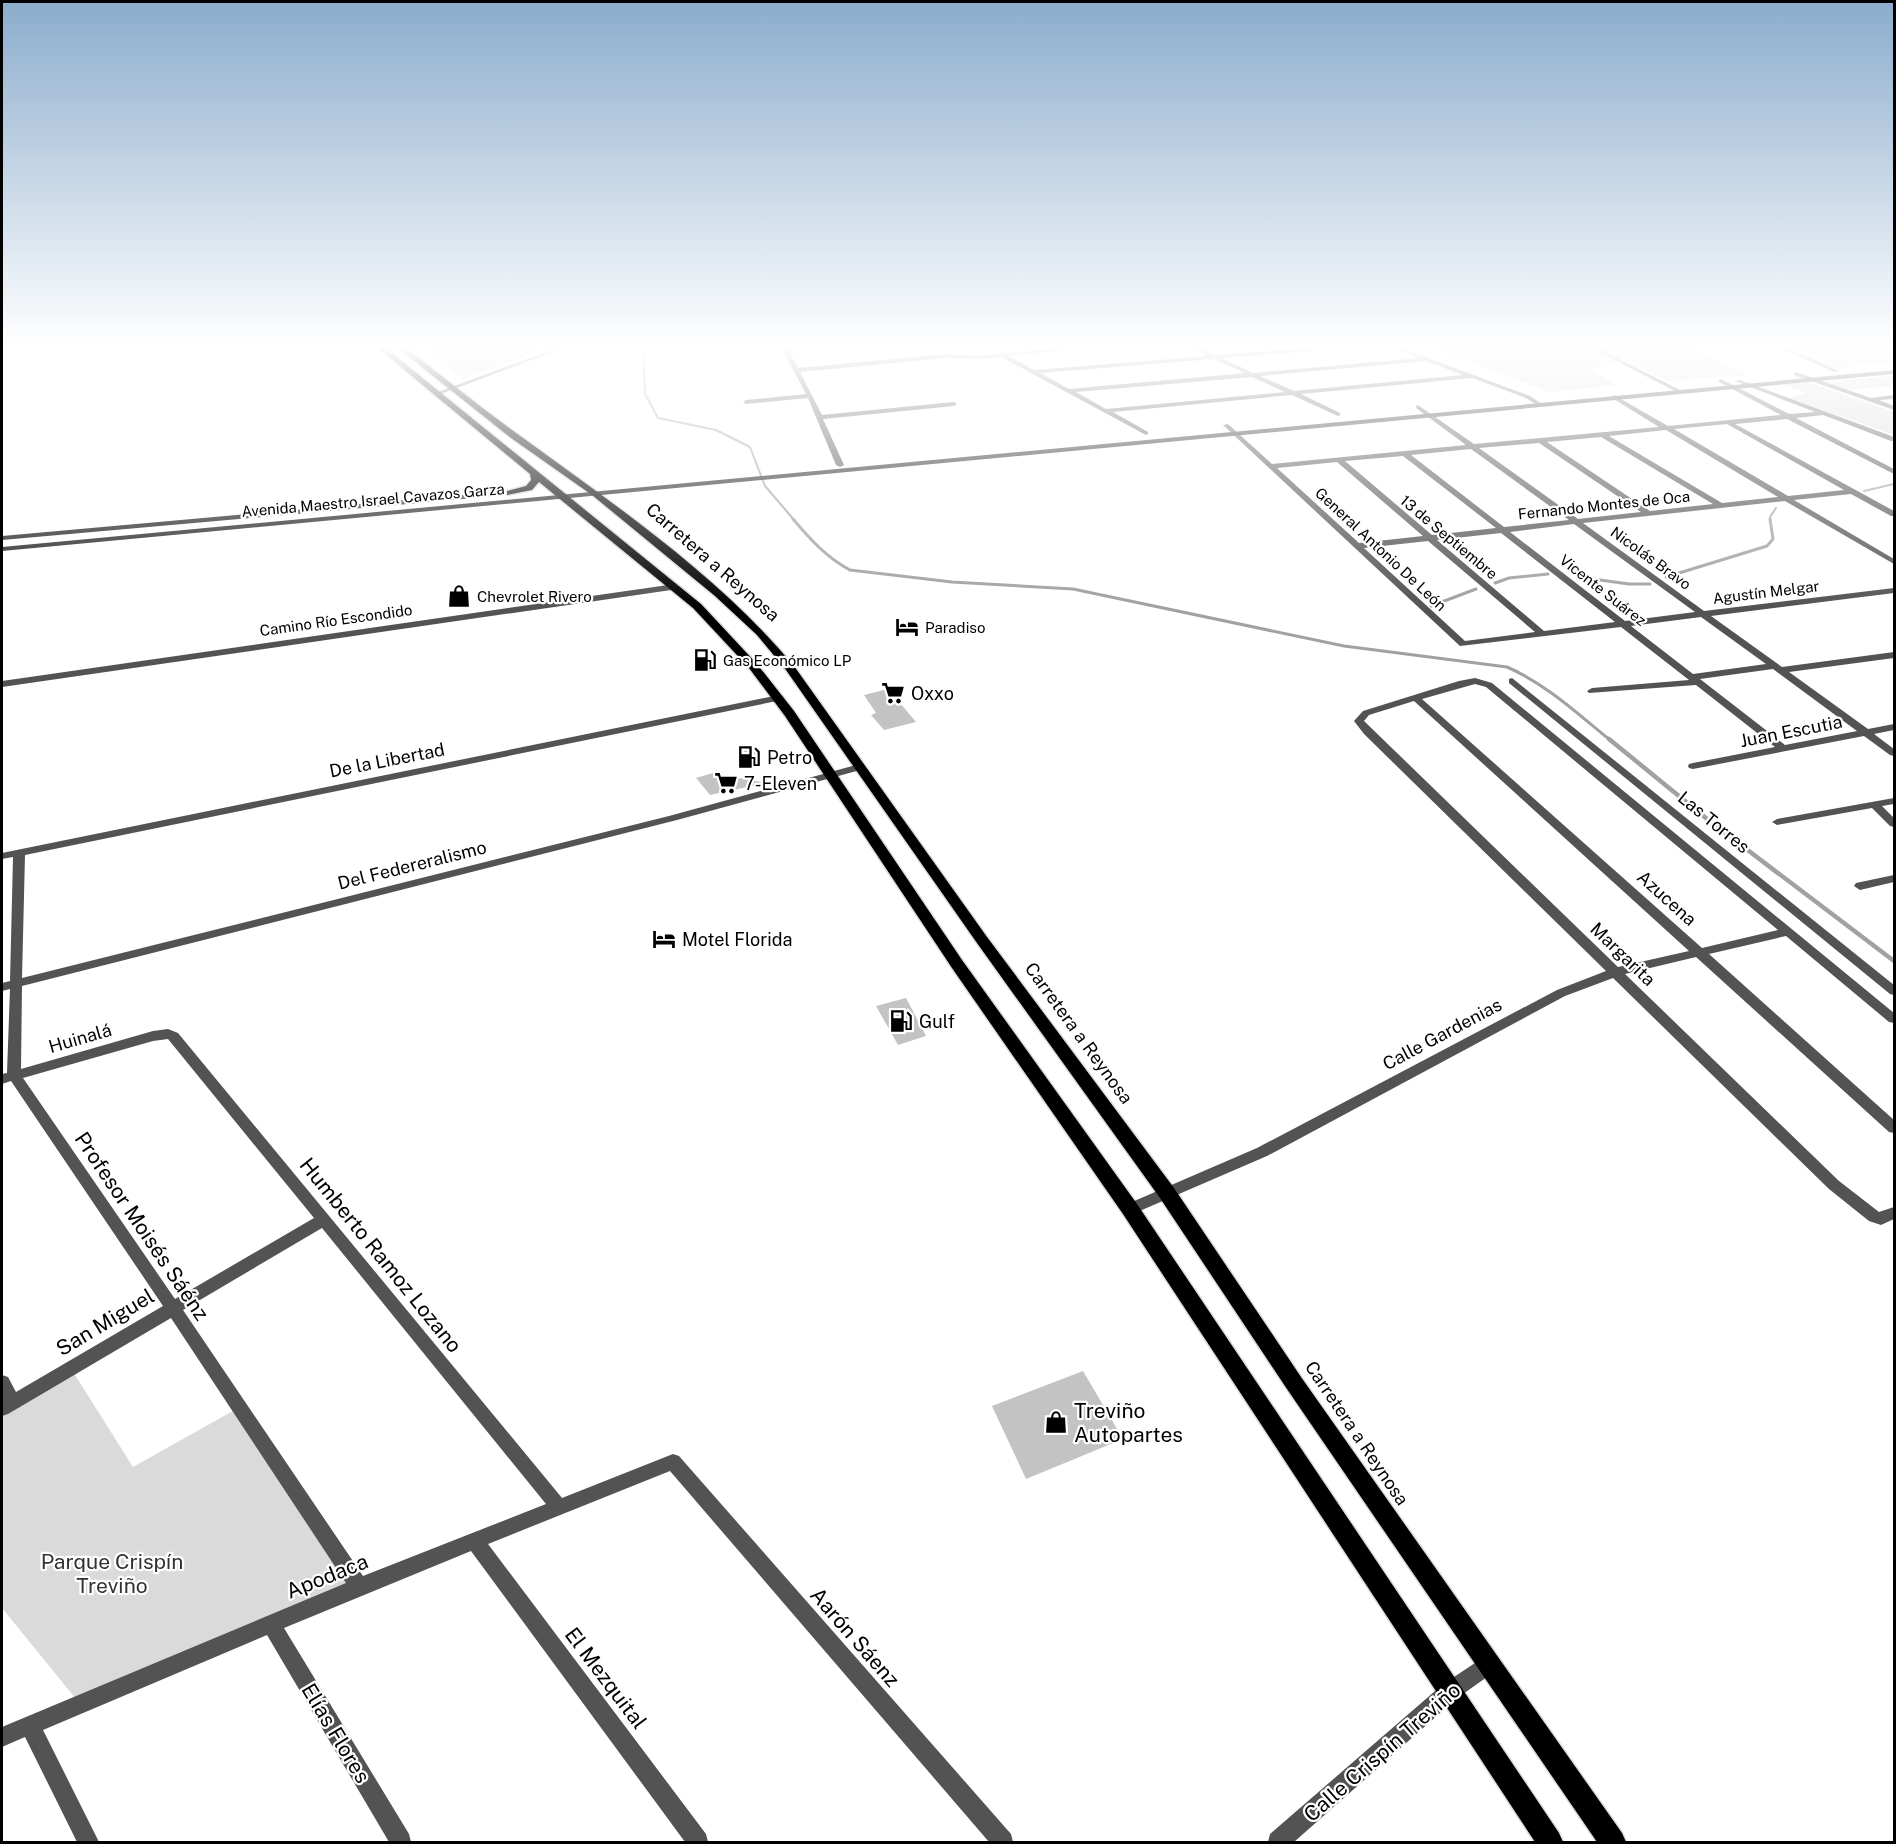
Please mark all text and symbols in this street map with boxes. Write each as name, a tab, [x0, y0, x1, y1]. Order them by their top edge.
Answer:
street label: Avenida Maestro Israel Cavazos Garza	[241, 480, 505, 520]
street label: General Antonio De León	[1312, 484, 1450, 614]
street label: Fernando Montes de Oca	[1517, 488, 1691, 522]
street label: 13 de Septiembre	[1397, 491, 1501, 583]
street label: Carretera a Reynosa	[642, 498, 784, 626]
street label: Nicolás Bravo	[1608, 523, 1694, 593]
street label: Vicente Suárez	[1557, 551, 1649, 629]
street label: Agustín Melgar	[1712, 577, 1820, 607]
shop icon: Chevrolet Rivero	[446, 583, 472, 609]
place label: Chevrolet Rivero	[477, 588, 592, 605]
street label: Camino Río Escondido	[259, 601, 413, 639]
hotel icon: Paradiso	[894, 614, 920, 640]
place label: Paradiso	[925, 619, 985, 636]
fuel station icon: Gas Económico LP	[692, 647, 718, 673]
place label: Gas Económico LP	[723, 652, 852, 669]
supermarket icon: Oxxo	[880, 680, 906, 706]
place label: Oxxo	[911, 683, 954, 704]
street label: Juan Escutia	[1738, 711, 1844, 751]
street label: De la Libertad	[328, 739, 446, 781]
fuel station icon: Petro	[736, 744, 762, 770]
place label: Petro	[767, 747, 812, 768]
supermarket icon: 7-Eleven	[713, 770, 739, 796]
place label: 7-Eleven	[744, 773, 817, 794]
street label: Las Torres	[1674, 787, 1754, 857]
street label: Del Federeralismo	[335, 836, 489, 894]
street label: Azucena	[1633, 866, 1701, 930]
street label: Margarita	[1586, 918, 1660, 990]
hotel icon: Motel Florida	[651, 926, 677, 952]
place label: Motel Florida	[682, 929, 792, 950]
street label: Carretera a Reynosa	[1021, 958, 1137, 1108]
street label: Calle Gardenias	[1379, 994, 1505, 1074]
fuel station icon: Gulf	[888, 1008, 914, 1034]
place label: Gulf	[919, 1011, 955, 1032]
street label: Huinalá	[46, 1019, 114, 1057]
street label: Profesor Moisés Sáénz	[70, 1127, 214, 1325]
street label: Humberto Ramoz Lozano	[295, 1153, 467, 1357]
street label: San Miguel	[51, 1283, 159, 1361]
street label: Carretera a Reynosa	[1301, 1357, 1413, 1509]
place label: Treviño Autopartes	[1074, 1398, 1183, 1447]
shop icon: Treviño Autopartes	[1043, 1409, 1069, 1435]
street label: Apodaca	[282, 1548, 372, 1604]
park label: Parque Crispín Treviño	[41, 1549, 183, 1598]
street label: Aarón Sáenz	[805, 1582, 905, 1692]
street label: El Mezquital	[560, 1622, 652, 1734]
street label: Calle Crispín Treviño	[1299, 1677, 1465, 1827]
street label: Elías Flores	[296, 1679, 376, 1787]

